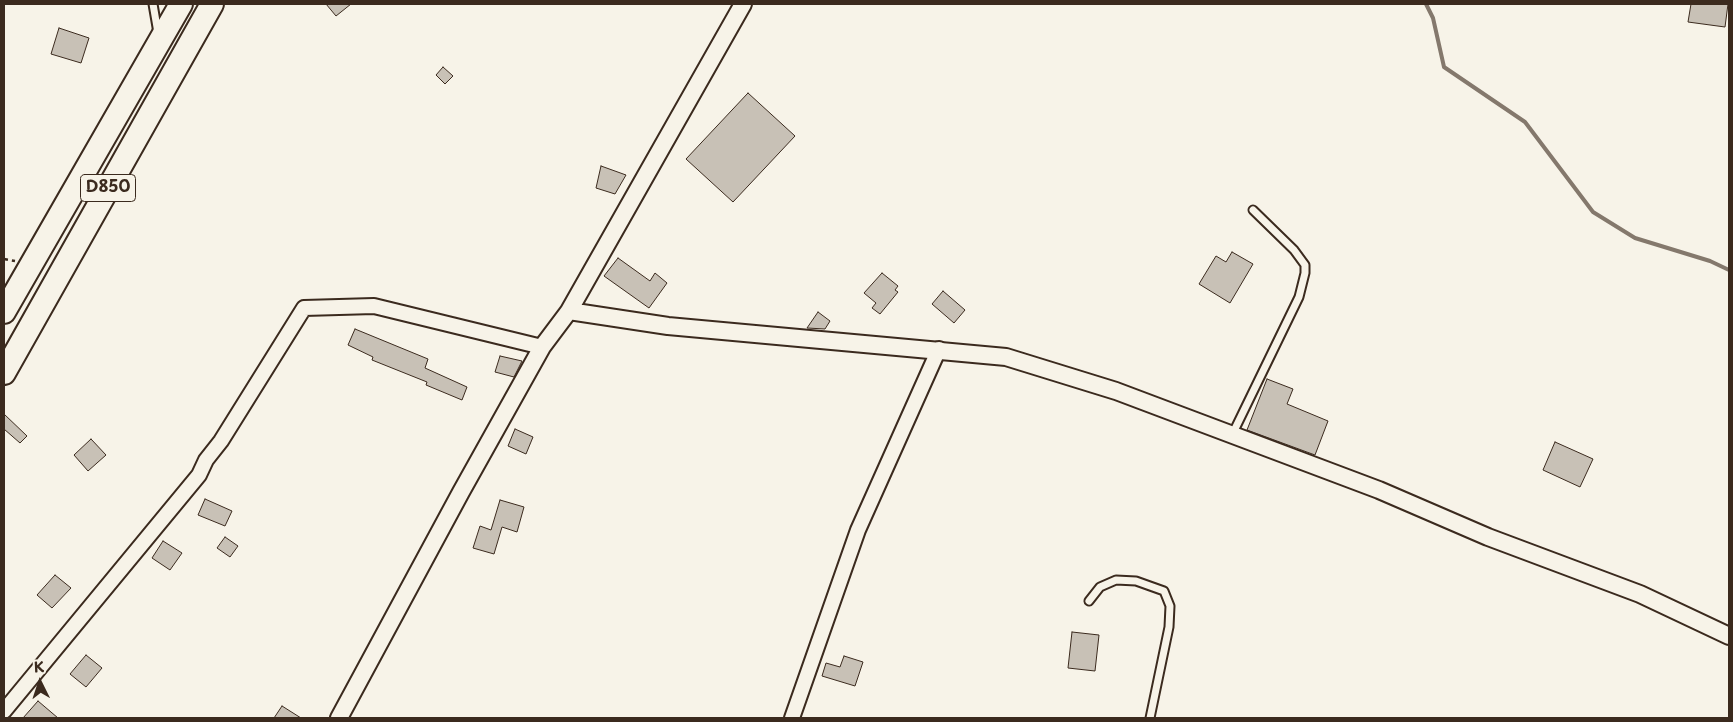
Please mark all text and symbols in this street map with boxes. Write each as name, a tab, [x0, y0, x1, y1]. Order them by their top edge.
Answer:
road number: D850	[80, 174, 136, 202]
text: K	[33, 656, 45, 677]
north arrow	[15, 657, 65, 707]

